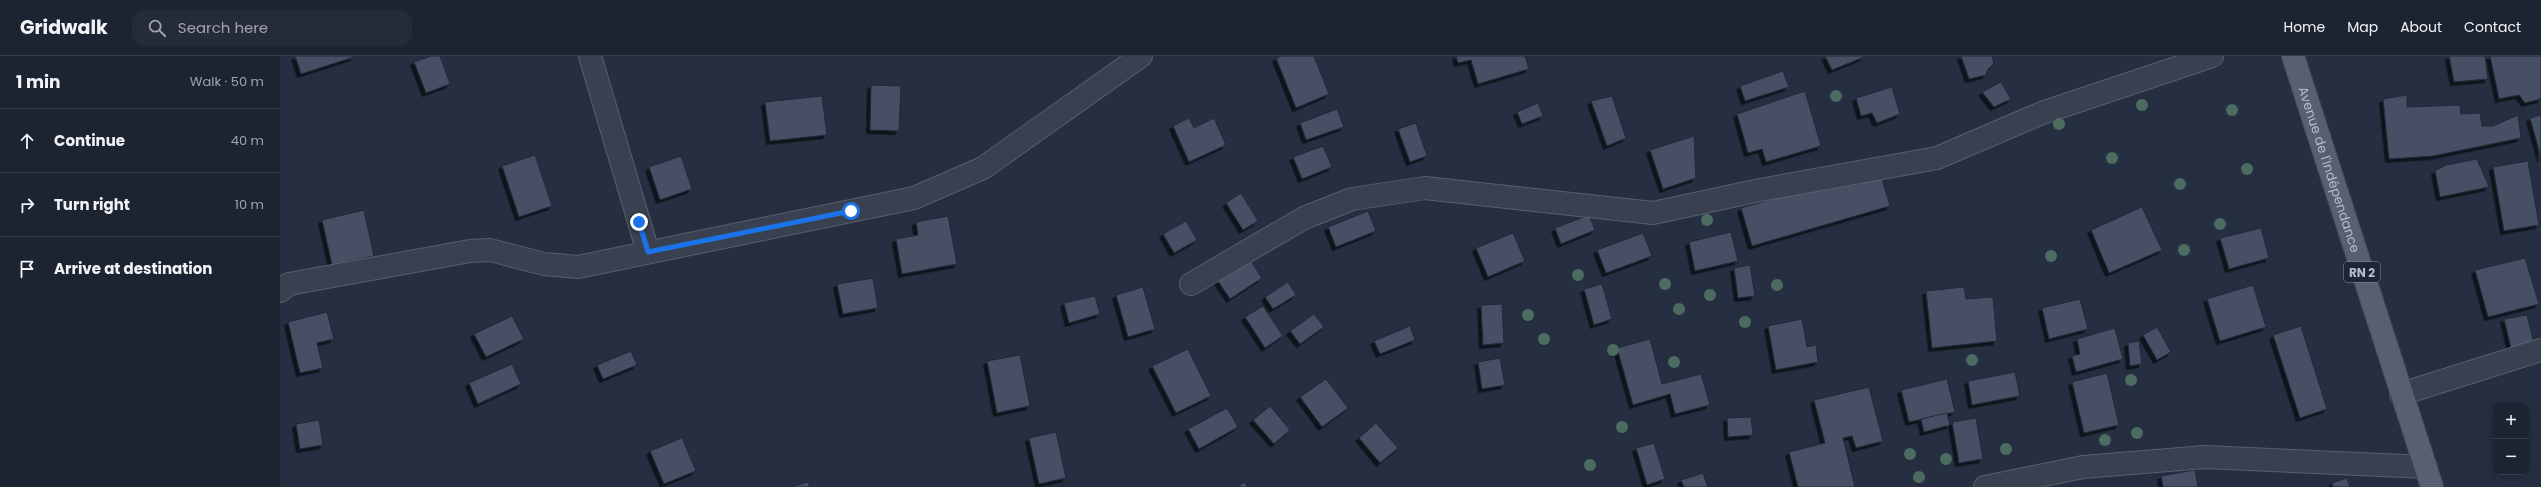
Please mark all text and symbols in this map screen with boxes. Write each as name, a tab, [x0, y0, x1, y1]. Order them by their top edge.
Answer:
search box	[132, 10, 412, 46]
text: Gridwalk	[20, 14, 108, 41]
icon: search	[146, 17, 168, 39]
text: Search here	[178, 17, 268, 38]
text: Home	[2283, 17, 2325, 37]
text: Map	[2347, 17, 2378, 37]
text: About	[2400, 17, 2442, 37]
text: Contact	[2464, 17, 2521, 37]
text: 1 min	[16, 70, 60, 94]
text: Walk · 50 m	[190, 72, 264, 91]
street label: Avenue de l'Indépendance	[2294, 84, 2365, 255]
icon: ahead	[16, 130, 38, 152]
text: Continue	[54, 130, 125, 151]
text: 40 m	[231, 131, 264, 150]
icon: right	[16, 194, 38, 216]
text: Turn right	[54, 194, 130, 215]
text: 10 m	[235, 195, 264, 214]
route start	[842, 202, 860, 220]
route end	[630, 213, 648, 231]
icon: arrive	[16, 258, 38, 280]
text: Arrive at destination	[54, 258, 212, 279]
road number: RN 2	[2344, 262, 2380, 282]
map controls	[2493, 403, 2529, 475]
button: +	[2493, 403, 2529, 439]
button: −	[2493, 439, 2529, 475]

